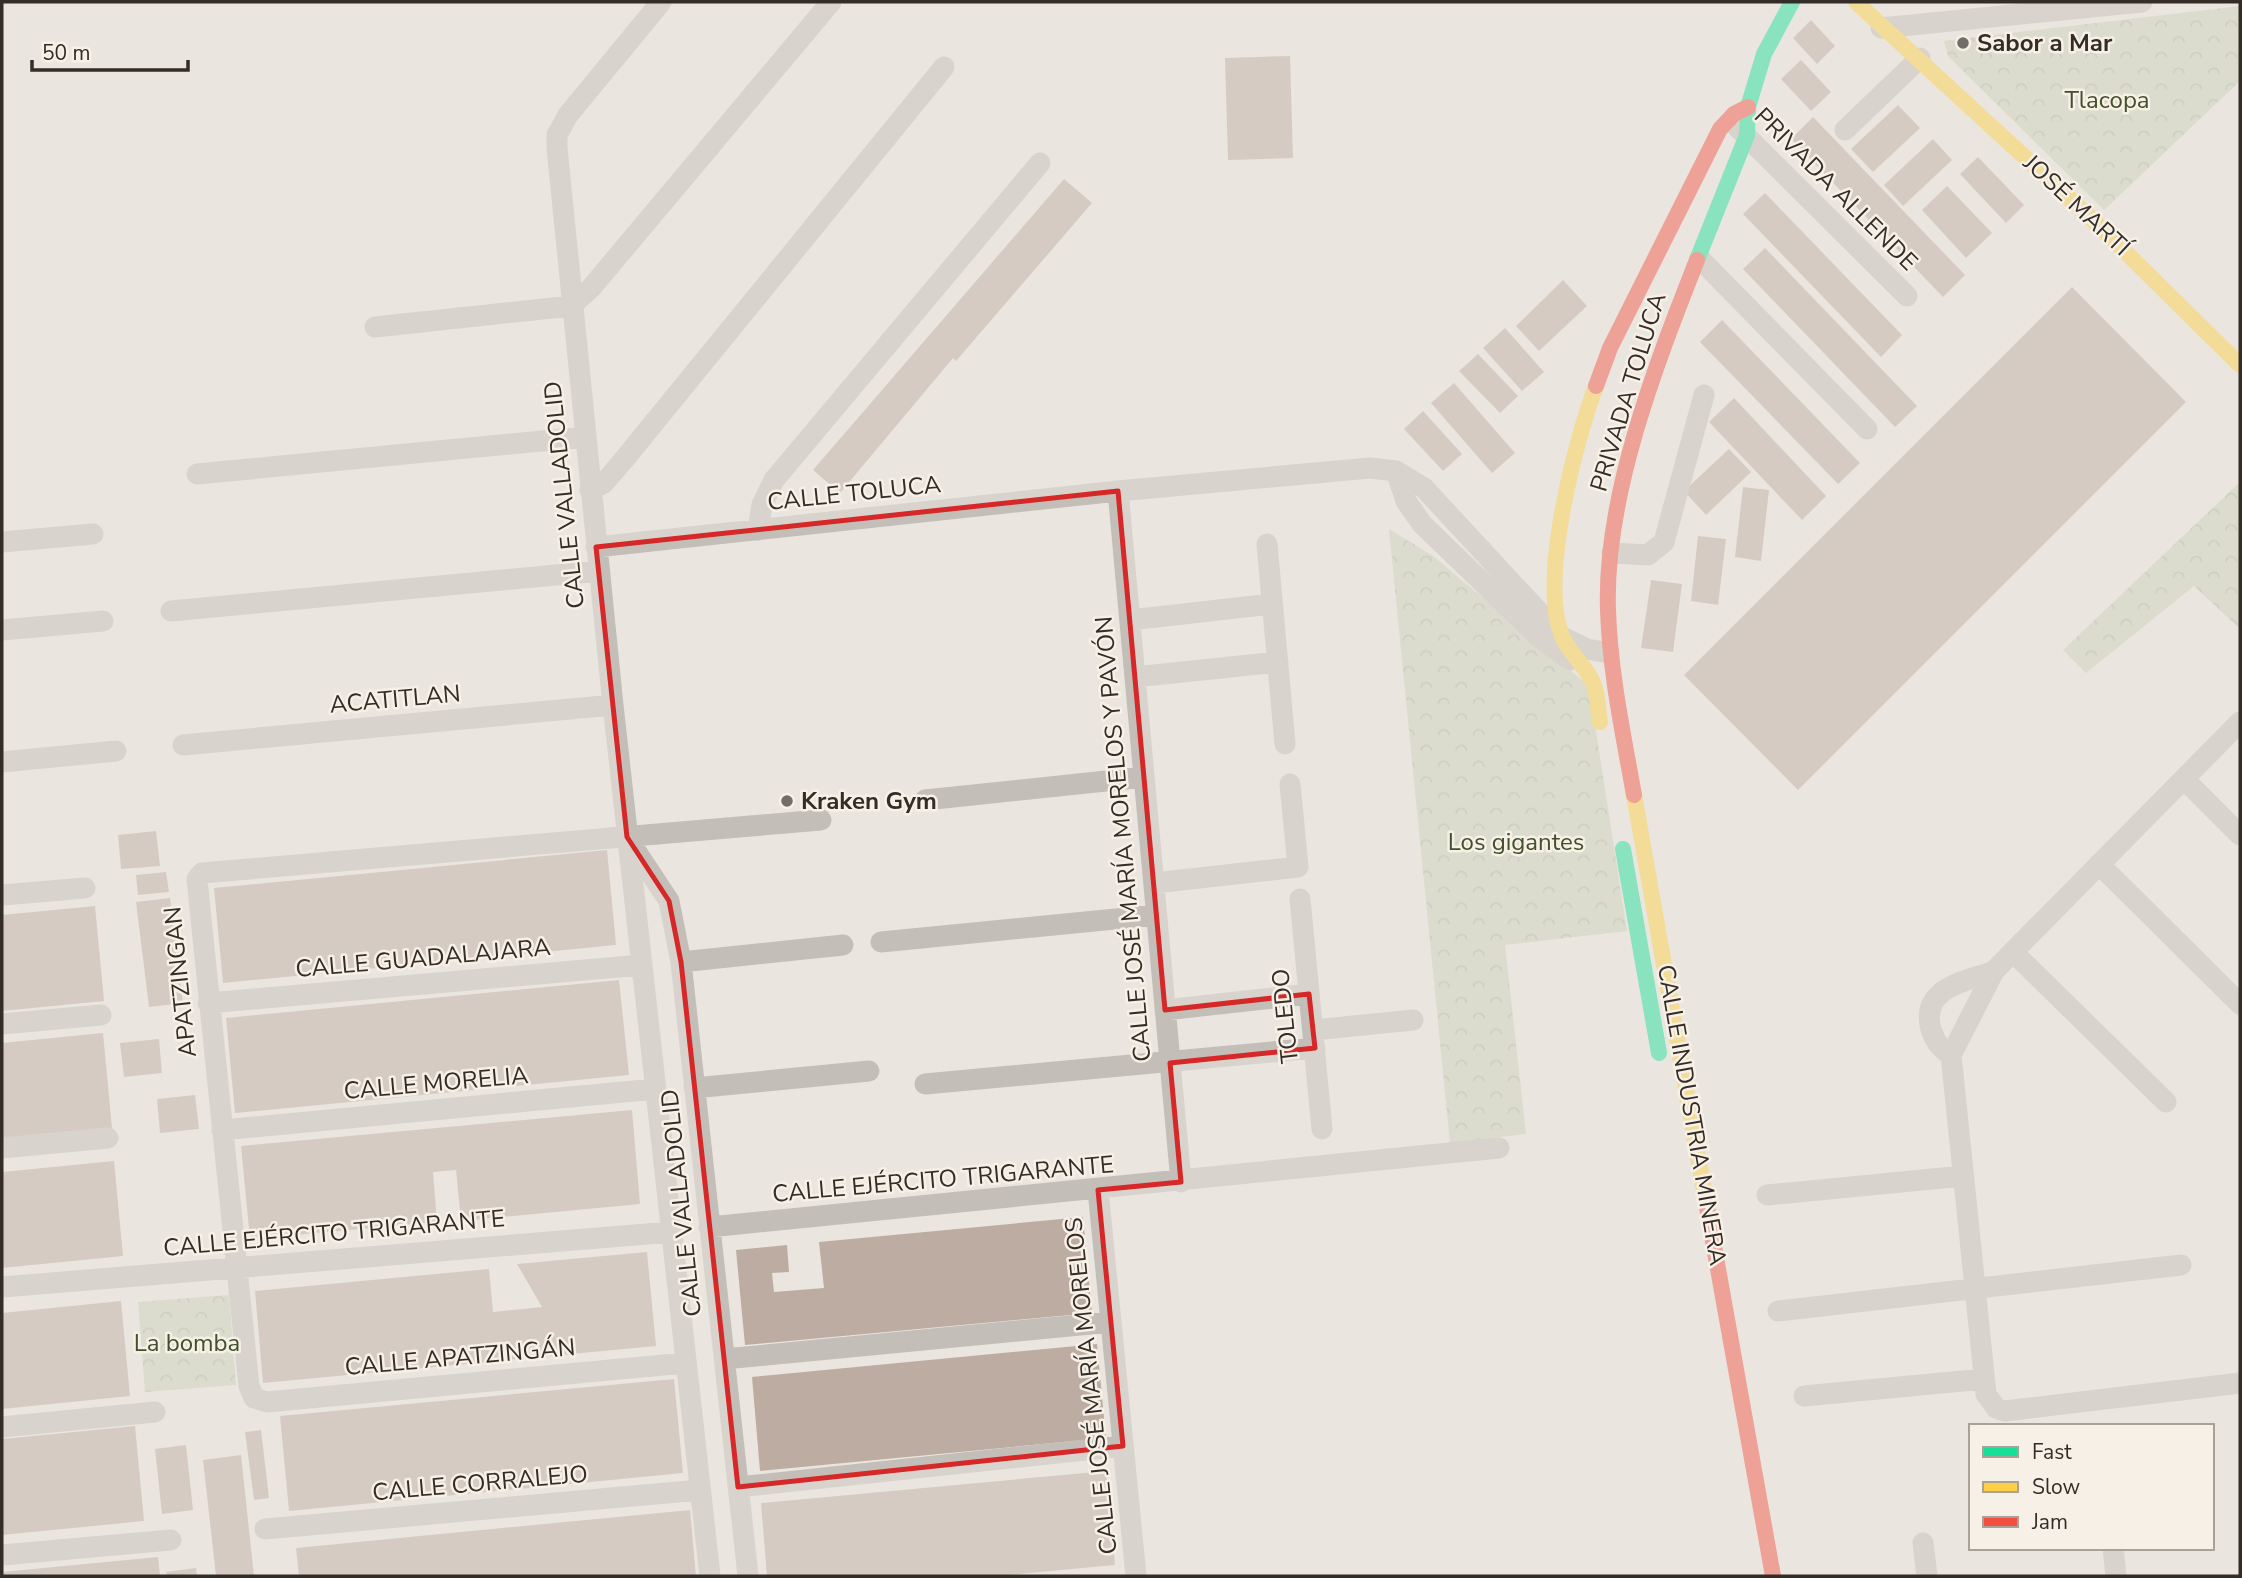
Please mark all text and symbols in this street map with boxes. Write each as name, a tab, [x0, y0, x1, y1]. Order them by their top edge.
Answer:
place label: Sabor a Mar	[1977, 27, 2113, 59]
scale bar	[32, 28, 187, 72]
marker: Sabor a Mar	[1955, 35, 1971, 51]
text: 50 m	[42, 39, 91, 67]
park label: Tlacopa	[2064, 84, 2150, 116]
street label: PRIVADA ALLENDE	[1747, 100, 1925, 278]
street label: JOSÉ MARTÍ	[2016, 146, 2139, 264]
street label: PRIVADA TOLUCA	[1583, 288, 1674, 495]
street label: CALLE VALLADOLID	[536, 380, 592, 610]
street label: CALLE TOLUCA	[766, 468, 943, 518]
street label: CALLE JOSÉ MARÍA MORELOS Y PAVÓN	[1088, 615, 1158, 1063]
street label: ACATITLAN	[328, 677, 462, 721]
place label: Kraken Gym	[801, 785, 937, 817]
marker: Kraken Gym	[779, 793, 795, 809]
park label: Los gigantes	[1448, 826, 1584, 858]
street label: APATZINGAN	[156, 905, 204, 1059]
street label: CALLE GUADALAJARA	[294, 931, 552, 985]
street label: CALLE INDUSTRIA MINERA	[1650, 962, 1734, 1268]
street label: TOLEDO	[1264, 967, 1306, 1065]
street label: CALLE MORELIA	[342, 1059, 530, 1107]
street label: CALLE VALLADOLID	[653, 1088, 709, 1318]
street label: CALLE EJÉRCITO TRIGARANTE	[771, 1148, 1115, 1210]
street label: CALLE EJÉRCITO TRIGARANTE	[162, 1202, 506, 1264]
street label: CALLE JOSÉ MARÍA MORELOS	[1057, 1216, 1125, 1556]
park label: La bomba	[134, 1327, 240, 1359]
street label: CALLE APATZINGÁN	[343, 1331, 577, 1383]
legend	[1969, 1424, 2214, 1550]
text: Fast	[2032, 1438, 2072, 1466]
street label: CALLE CORRALEJO	[371, 1458, 589, 1508]
text: Slow	[2032, 1473, 2081, 1501]
text: Jam	[2031, 1508, 2068, 1536]

